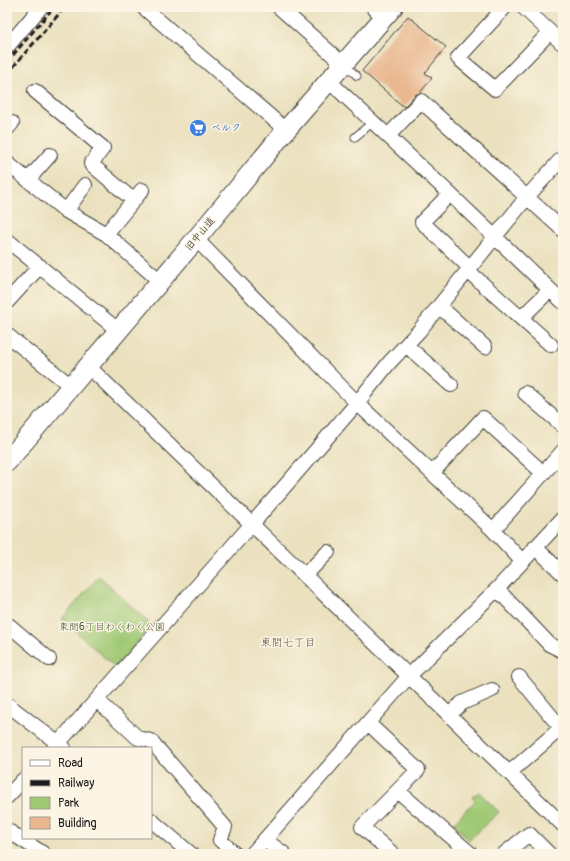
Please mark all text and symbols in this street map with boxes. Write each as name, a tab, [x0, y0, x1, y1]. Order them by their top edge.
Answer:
supermarket icon: ベルク	[188, 118, 208, 138]
place label: ベルク	[211, 122, 241, 134]
street label: 旧中山道	[183, 215, 217, 253]
park label: 東間6丁目わくわく公園	[59, 621, 165, 633]
district label: 東間七丁目	[261, 636, 316, 649]
legend	[22, 747, 152, 839]
text: Road	[58, 756, 83, 771]
text: Railway	[58, 776, 94, 791]
text: Park	[58, 796, 79, 811]
text: Building	[58, 816, 97, 831]

